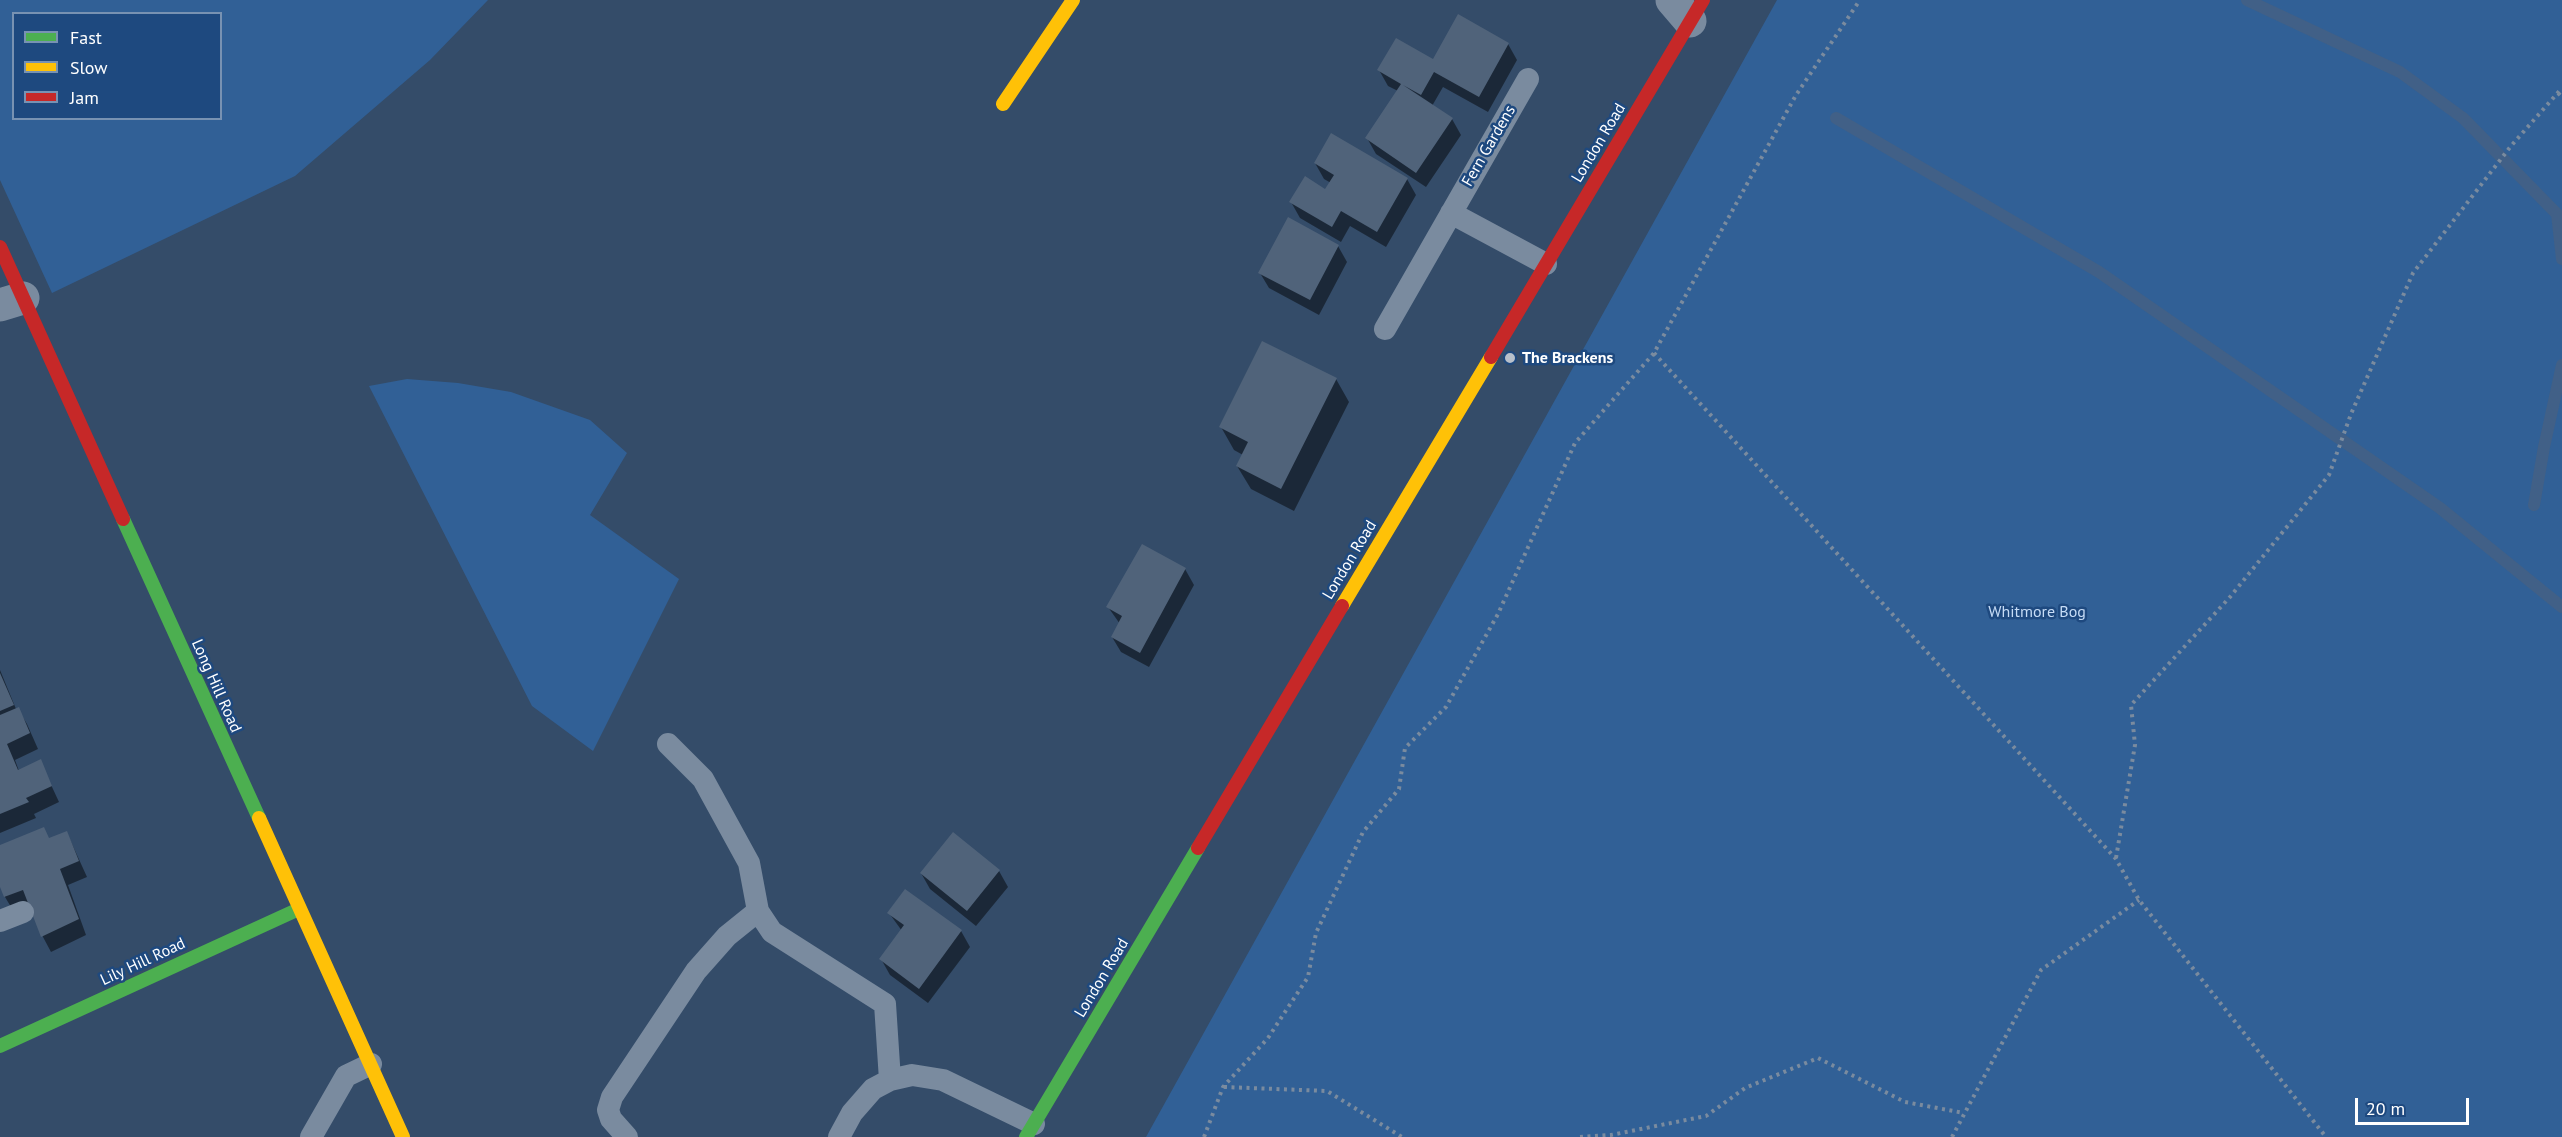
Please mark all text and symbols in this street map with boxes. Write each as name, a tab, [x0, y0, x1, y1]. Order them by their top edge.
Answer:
legend	[12, 12, 222, 120]
text: Fast	[70, 26, 102, 49]
text: Slow	[70, 56, 108, 79]
text: Jam	[70, 86, 99, 109]
street label: London Road	[1568, 100, 1630, 186]
street label: Fern Gardens	[1458, 102, 1520, 190]
place label: The Brackens	[1522, 348, 1613, 368]
marker: The Brackens	[1503, 351, 1517, 365]
street label: London Road	[1319, 517, 1381, 603]
park label: Whitmore Bog	[1988, 602, 2086, 622]
street label: Long Hill Road	[187, 636, 245, 736]
street label: Lily Hill Road	[97, 934, 189, 990]
street label: London Road	[1071, 935, 1133, 1021]
scale bar	[2358, 1086, 2472, 1124]
text: 20 m	[2366, 1097, 2405, 1120]

